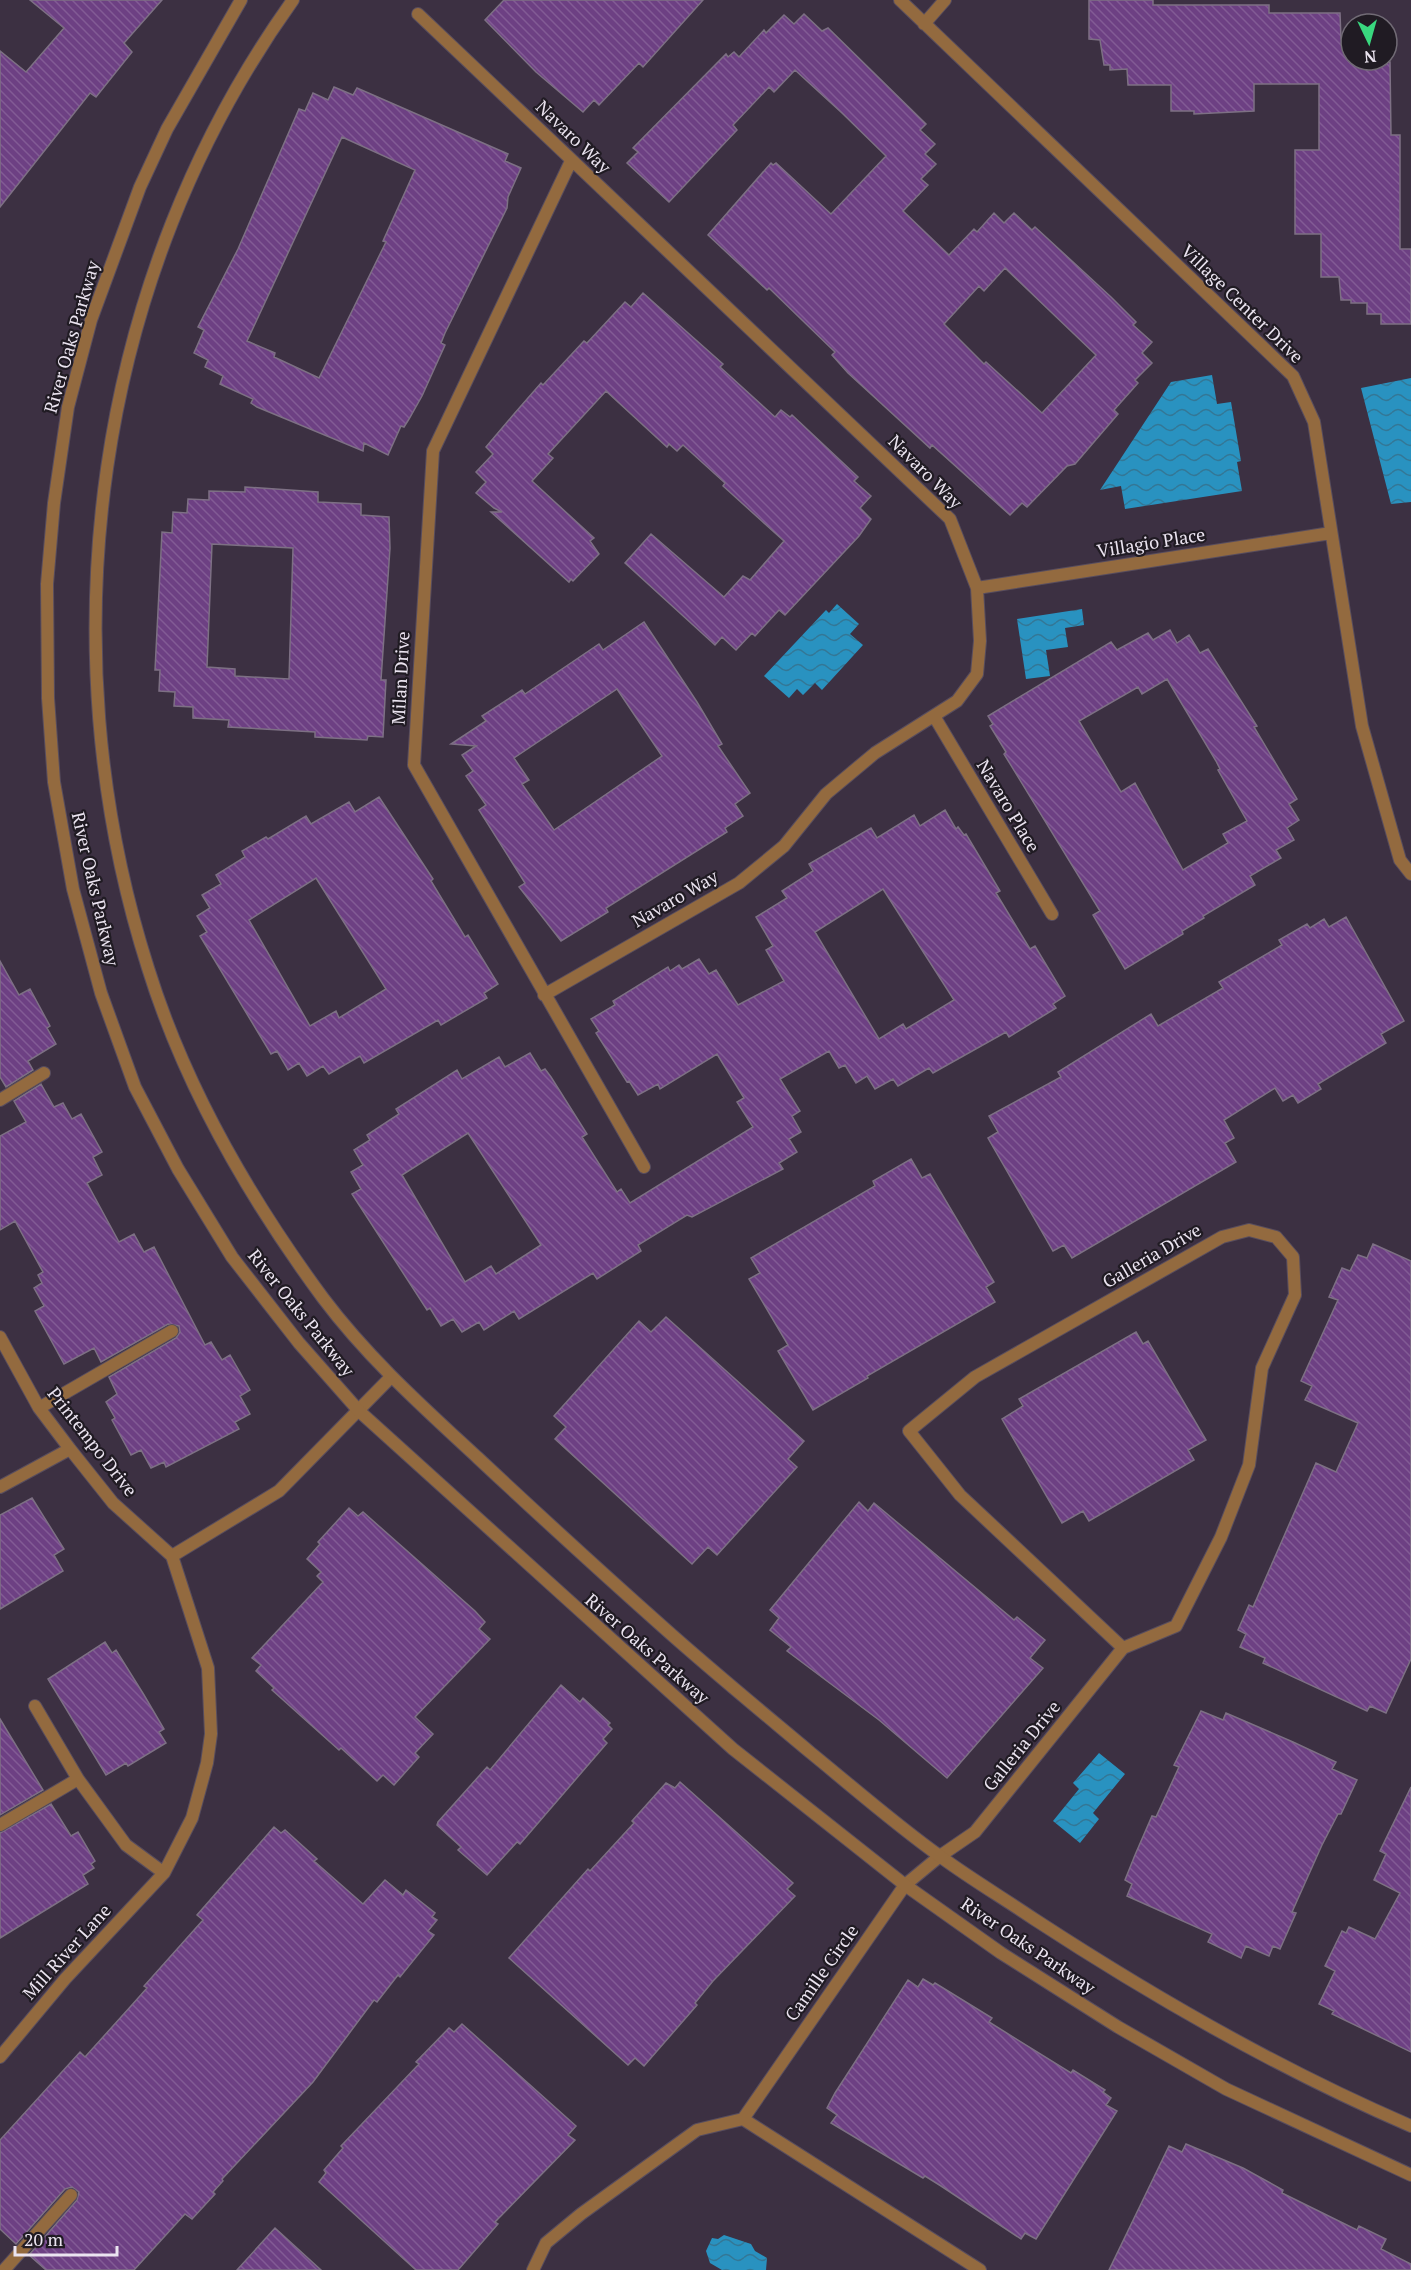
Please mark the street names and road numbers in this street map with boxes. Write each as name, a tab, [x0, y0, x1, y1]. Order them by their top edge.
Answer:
street label: Navaro Way	[531, 94, 617, 179]
street label: Village Center Drive	[1176, 239, 1309, 368]
street label: River Oaks Parkway	[38, 257, 104, 416]
street label: Navaro Way	[883, 429, 969, 514]
street label: Villagio Place	[1095, 522, 1207, 562]
street label: Milan Drive	[386, 631, 414, 725]
street label: Navaro Place	[972, 755, 1046, 856]
street label: River Oaks Parkway	[67, 810, 126, 969]
street label: Navaro Way	[627, 863, 723, 932]
street label: Galleria Drive	[1098, 1217, 1205, 1293]
street label: River Oaks Parkway	[243, 1244, 361, 1382]
street label: Printempo Drive	[43, 1382, 143, 1501]
street label: River Oaks Parkway	[580, 1588, 716, 1709]
street label: Galleria Drive	[977, 1695, 1065, 1796]
street label: River Oaks Parkway	[957, 1891, 1101, 2000]
street label: Mill River Lane	[17, 1898, 116, 2004]
street label: Camille Circle	[779, 1919, 863, 2025]

